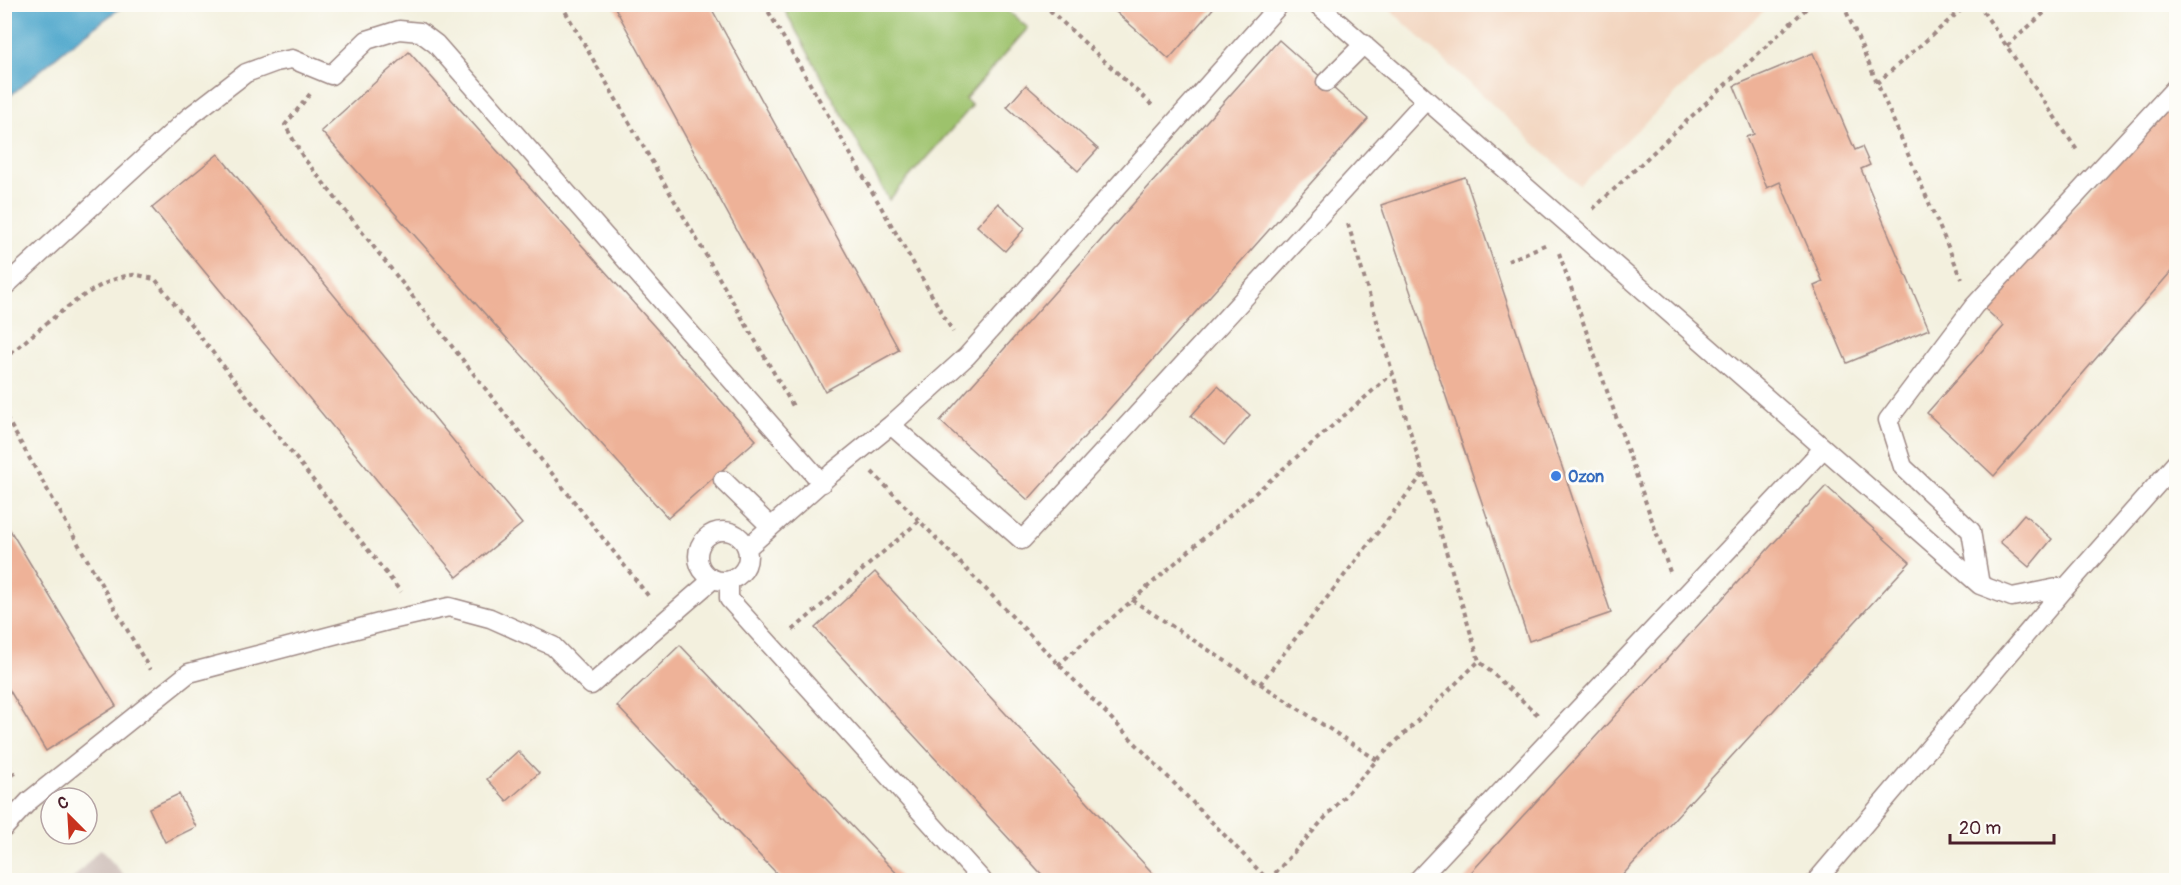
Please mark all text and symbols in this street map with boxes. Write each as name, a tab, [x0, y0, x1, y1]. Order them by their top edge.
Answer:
place label: Ozon	[1568, 467, 1604, 487]
marker: Ozon	[1549, 469, 1563, 483]
north arrow	[39, 786, 99, 846]
text: С	[55, 792, 72, 814]
scale bar	[1950, 807, 2054, 845]
text: 20 m	[1959, 817, 2001, 840]

